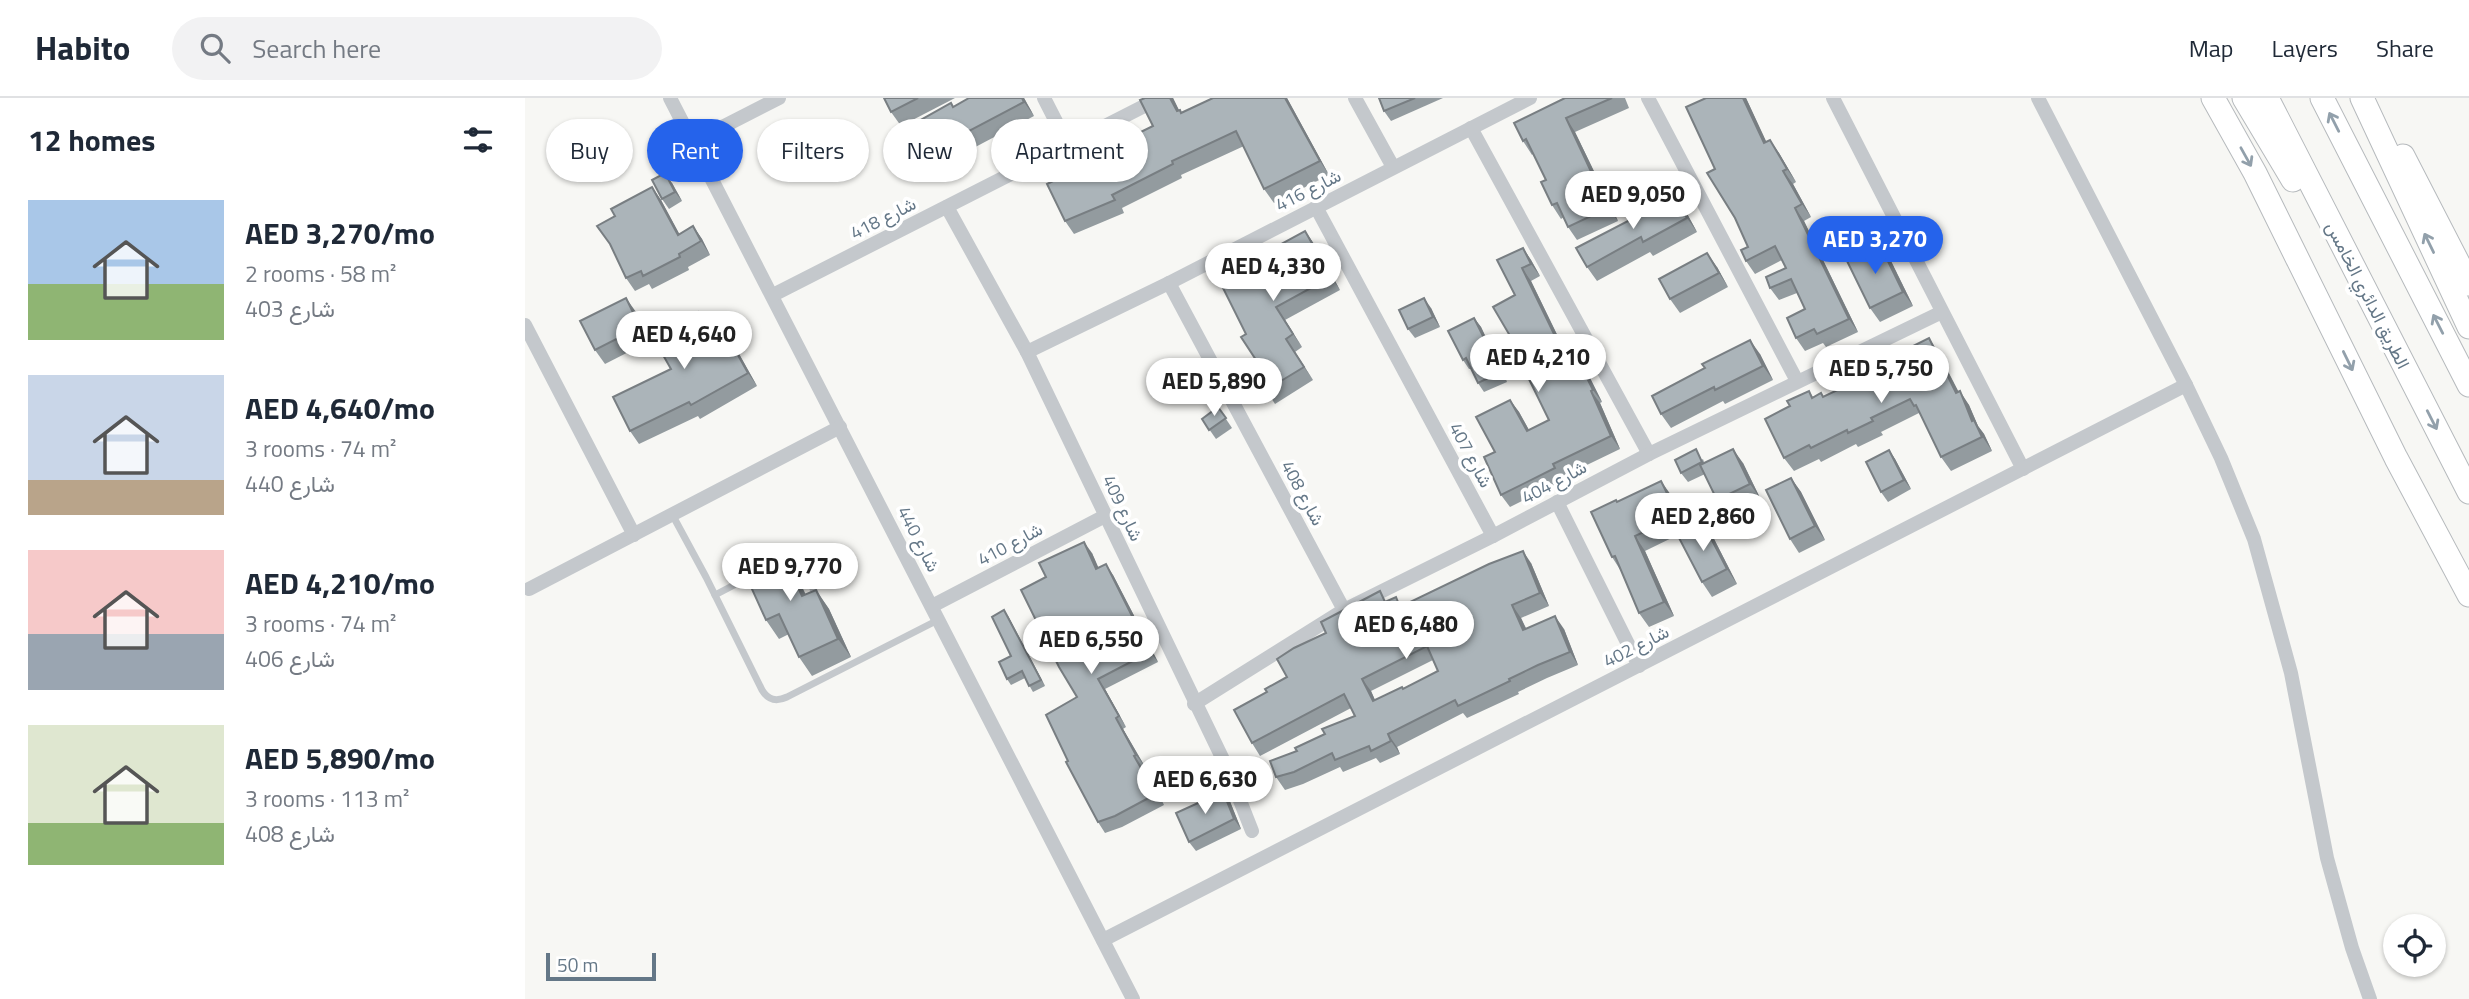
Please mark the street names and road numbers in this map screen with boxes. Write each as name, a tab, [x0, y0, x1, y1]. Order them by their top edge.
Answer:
street label: شارع 416	[1270, 162, 1346, 218]
street label: شارع 418	[845, 190, 921, 246]
street label: الطريق الدائري الخامس	[2317, 217, 2417, 374]
street label: شارع 407	[1443, 418, 1499, 492]
street label: شارع 404	[1517, 454, 1591, 510]
street label: شارع 408	[1275, 456, 1331, 530]
street label: شارع 409	[1096, 470, 1150, 546]
street label: شارع 440	[891, 501, 947, 577]
street label: شارع 410	[973, 516, 1047, 572]
street label: شارع 402	[1598, 618, 1674, 674]

